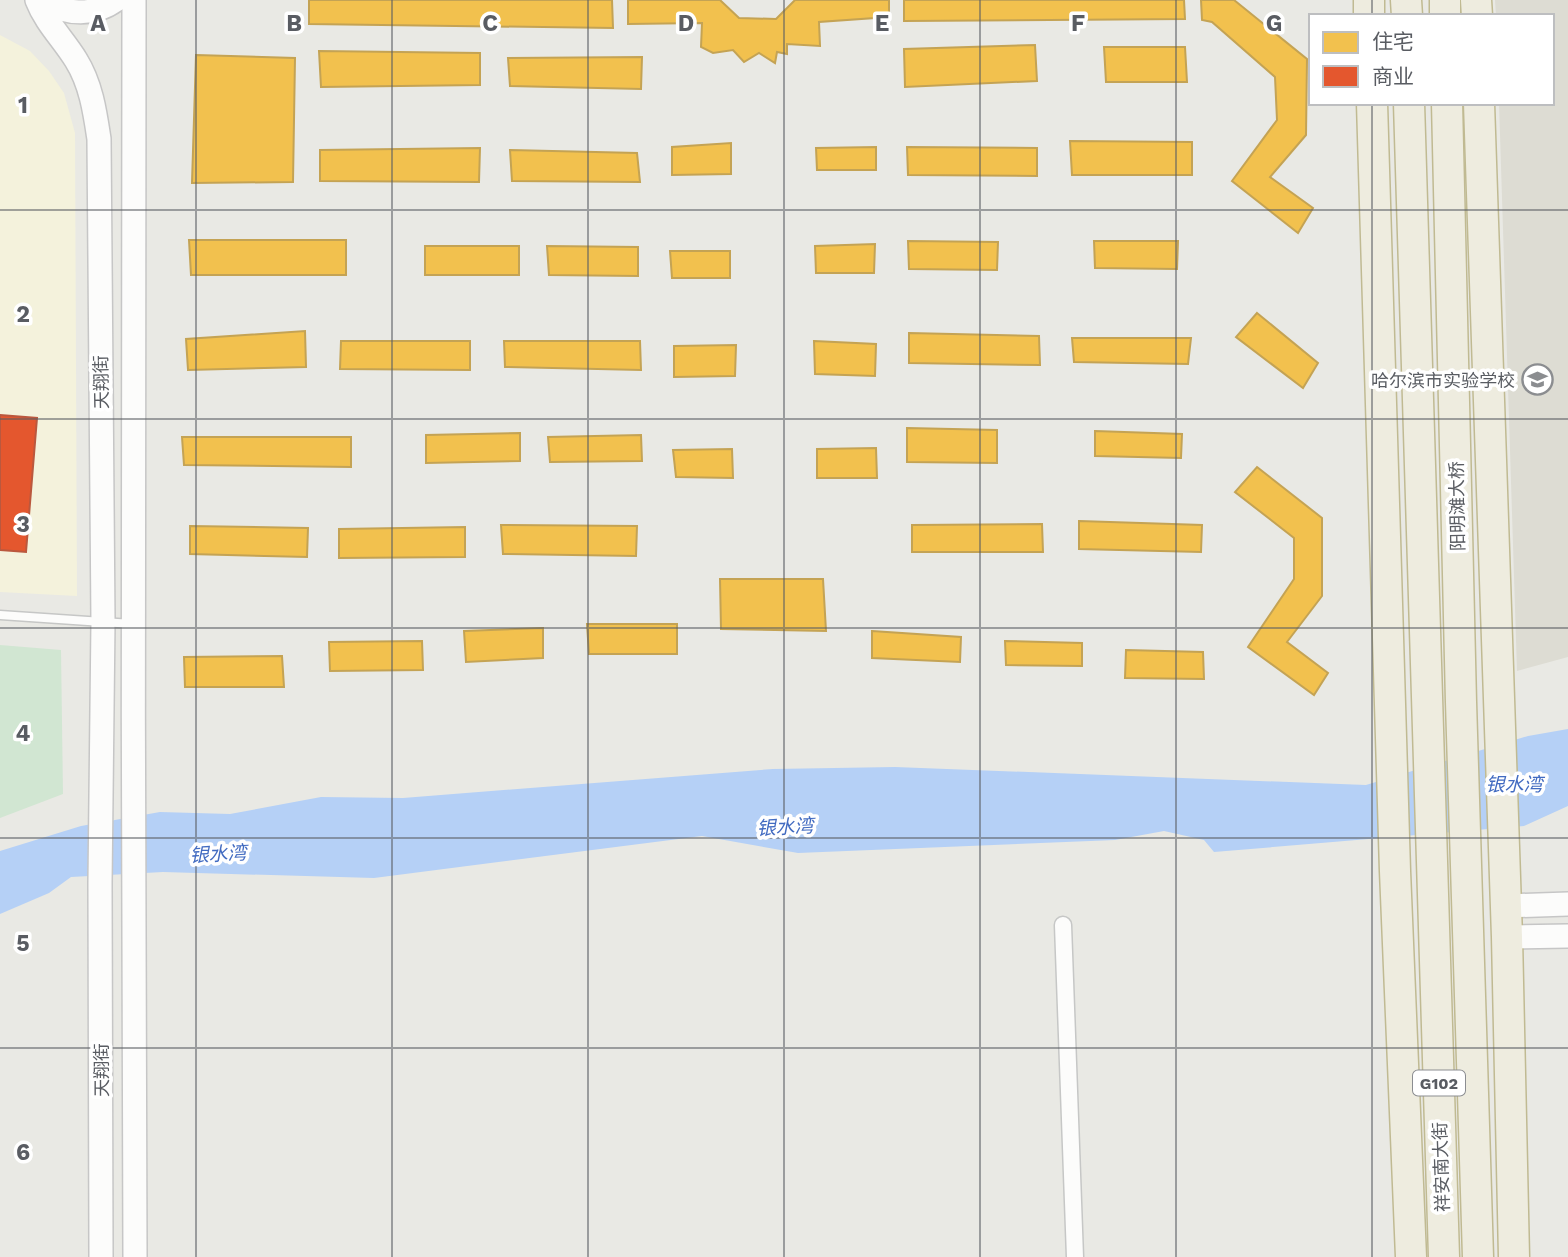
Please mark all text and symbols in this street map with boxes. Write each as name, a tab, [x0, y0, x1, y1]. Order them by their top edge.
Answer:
text: A	[90, 10, 106, 37]
text: B	[286, 10, 302, 37]
text: C	[482, 10, 498, 37]
text: D	[678, 10, 694, 37]
text: E	[875, 10, 889, 37]
text: F	[1071, 10, 1085, 37]
text: G	[1266, 10, 1282, 37]
legend	[1309, 14, 1554, 105]
text: 住宅	[1372, 29, 1414, 54]
text: 商业	[1372, 64, 1414, 89]
text: 1	[18, 92, 28, 119]
text: 2	[16, 301, 30, 328]
street label: 天翔街	[90, 355, 112, 409]
school or university icon: 哈尔滨市实验学校	[1521, 363, 1555, 397]
place label: 哈尔滨市实验学校	[1371, 370, 1515, 391]
street label: 阳明滩大桥	[1446, 461, 1468, 551]
text: 3	[16, 511, 30, 538]
text: 4	[16, 720, 31, 747]
water label: 银水湾	[1485, 773, 1545, 796]
water label: 银水湾	[756, 814, 817, 840]
water label: 银水湾	[189, 841, 250, 867]
text: 5	[16, 930, 30, 957]
street label: 天翔街	[91, 1043, 112, 1097]
road number: G102	[1413, 1070, 1465, 1096]
street label: 祥安南大街	[1429, 1122, 1453, 1212]
text: 6	[16, 1139, 30, 1166]

